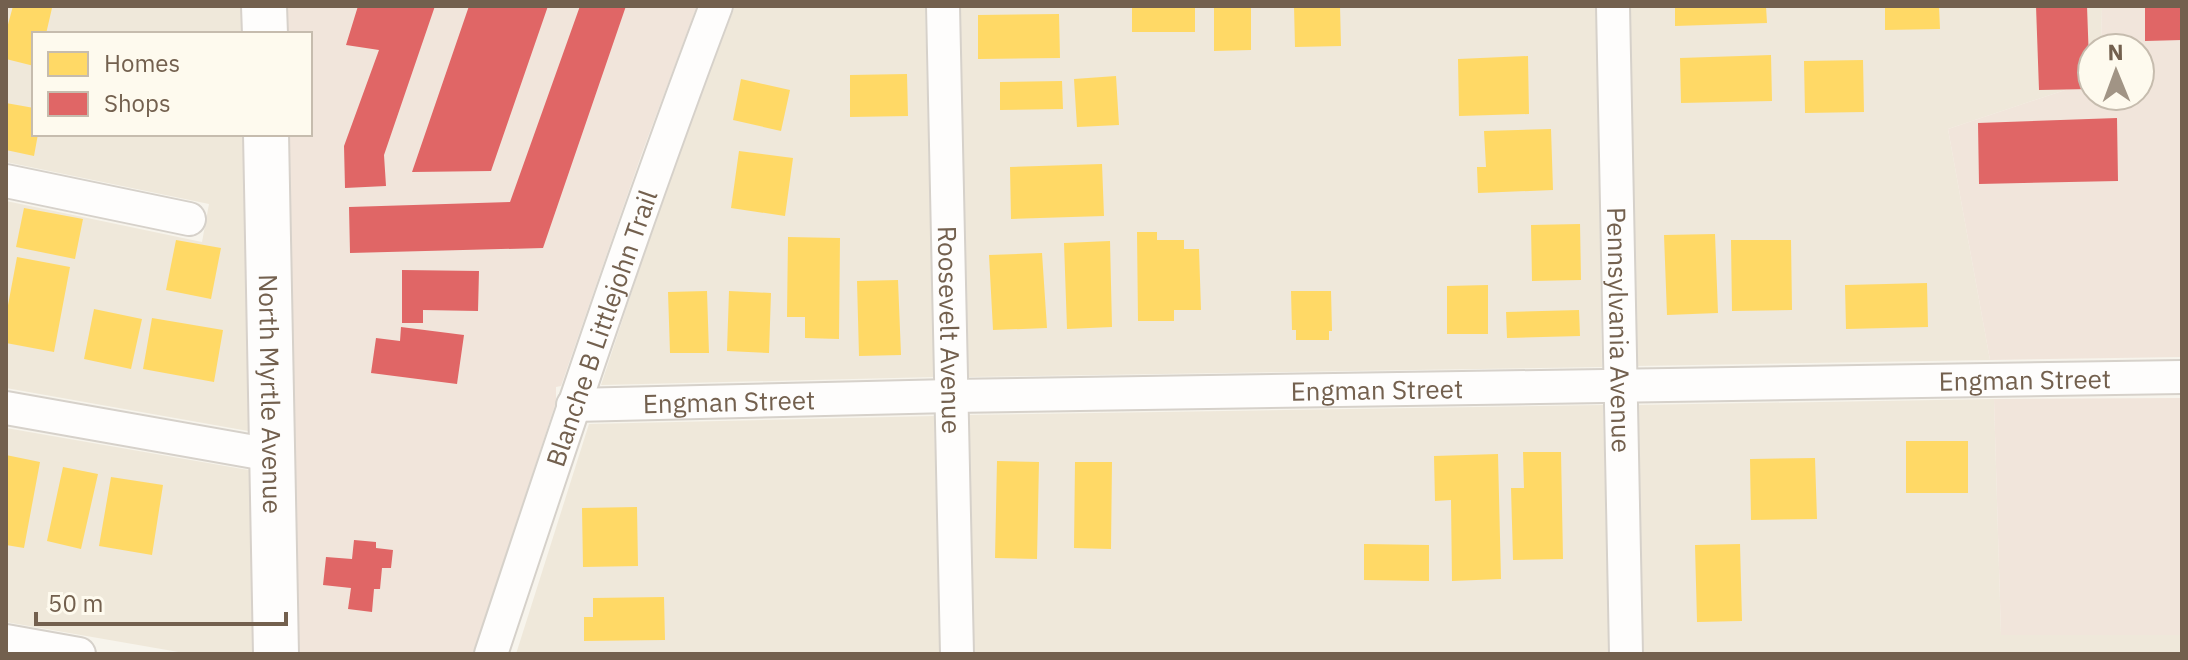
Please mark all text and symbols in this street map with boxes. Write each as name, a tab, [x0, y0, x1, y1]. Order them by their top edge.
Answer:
legend	[32, 32, 312, 136]
north arrow	[2076, 32, 2156, 112]
text: N	[2107, 37, 2124, 66]
text: Homes	[104, 47, 180, 79]
text: Shops	[104, 87, 171, 119]
street label: Blanche B Littlejohn Trail	[538, 185, 664, 471]
street label: Pennsylvania Avenue	[1600, 207, 1639, 453]
street label: Roosevelt Avenue	[931, 226, 969, 434]
street label: North Myrtle Avenue	[252, 274, 290, 514]
street label: Engman Street	[1938, 361, 2111, 398]
street label: Engman Street	[1290, 371, 1463, 408]
street label: Engman Street	[642, 382, 816, 420]
scale bar	[36, 576, 286, 626]
text: 50 m	[48, 587, 103, 619]

